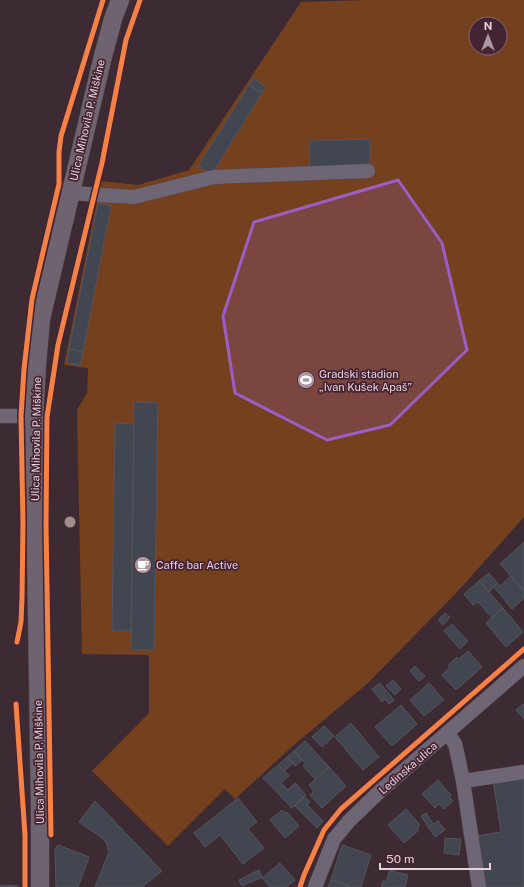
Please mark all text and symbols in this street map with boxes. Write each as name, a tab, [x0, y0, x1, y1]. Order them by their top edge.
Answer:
north arrow	[468, 16, 508, 56]
text: N	[484, 20, 492, 32]
street label: Ulica Mihovila P. Miškine	[67, 58, 107, 182]
place label: Gradski stadion „Ivan Kušek Apaš”	[319, 368, 412, 393]
sports icon: Gradski stadion „Ivan Kušek Apaš”	[296, 370, 316, 390]
street label: Ulica Mihovila P. Miškine	[29, 377, 43, 501]
cafe icon: Caffe bar Active	[133, 555, 153, 575]
place label: Caffe bar Active	[156, 559, 238, 571]
street label: Ulica Mihovila P. Miškine	[32, 700, 46, 824]
street label: Ledinska ulica	[377, 740, 439, 796]
scale bar	[380, 845, 490, 871]
text: 50 m	[386, 852, 414, 866]

